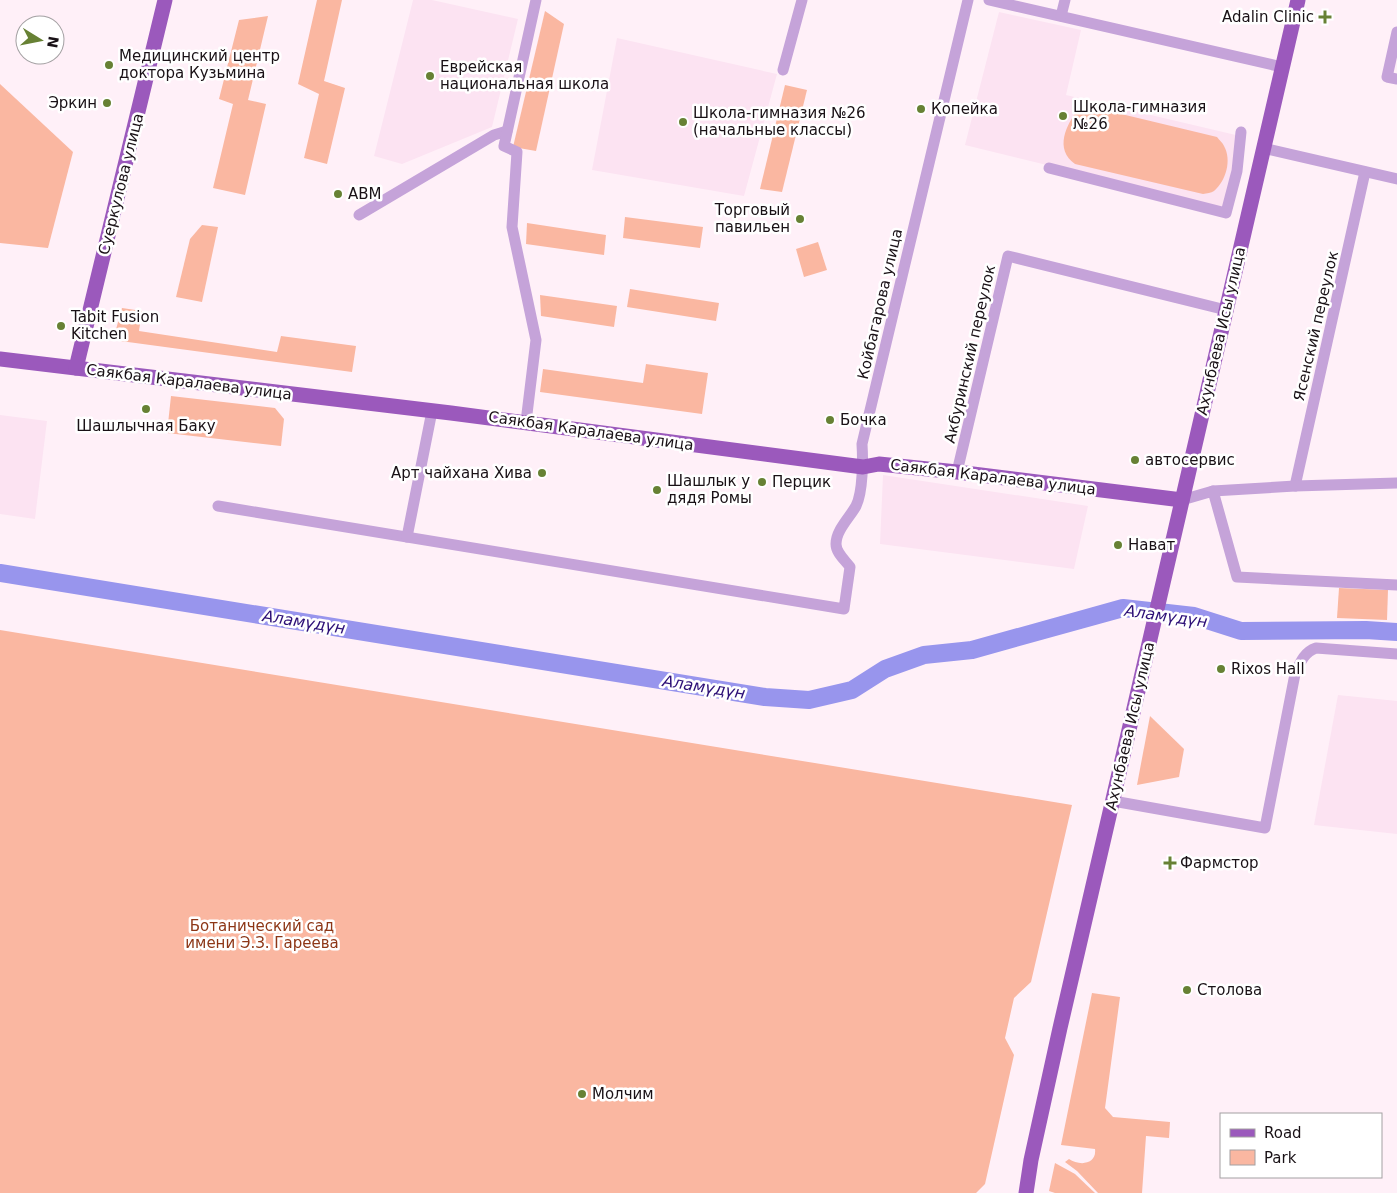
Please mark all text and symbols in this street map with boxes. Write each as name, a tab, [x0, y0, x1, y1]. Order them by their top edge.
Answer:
place label: Adalin Clinic	[1222, 8, 1314, 26]
marker: Adalin Clinic	[1318, 10, 1332, 24]
north arrow	[15, 15, 65, 65]
text: N	[44, 35, 62, 49]
place label: Медицинский центр доктора Кузьмина	[119, 47, 280, 82]
place label: Еврейская национальная школа	[440, 58, 609, 93]
marker: Медицинский центр доктора Кузьмина	[103, 59, 115, 71]
marker: Еврейская национальная школа	[424, 70, 436, 82]
place label: Эркин	[48, 94, 97, 112]
marker: Эркин	[101, 97, 113, 109]
place label: Школа-гимназия №26	[1073, 98, 1206, 133]
place label: Копейка	[931, 100, 998, 118]
marker: Копейка	[915, 103, 927, 115]
place label: Школа-гимназия №26 (начальные классы)	[693, 104, 866, 139]
marker: Школа-гимназия №26	[1057, 110, 1069, 122]
street label: Суеркулова улица	[95, 111, 147, 257]
marker: Школа-гимназия №26 (начальные классы)	[677, 116, 689, 128]
place label: ABM	[348, 185, 382, 203]
marker: ABM	[332, 188, 344, 200]
place label: Торговый павильен	[714, 201, 790, 236]
marker: Торговый павильен	[794, 213, 806, 225]
street label: Койбагарова улица	[854, 227, 906, 381]
street label: Ахунбаева Исы улица	[1193, 245, 1249, 417]
street label: Ясенский переулок	[1290, 249, 1342, 403]
street label: Акбуринский переулок	[941, 263, 999, 445]
place label: Tabit Fusion Kitchen	[70, 308, 159, 343]
marker: Tabit Fusion Kitchen	[55, 320, 67, 332]
street label: Саякбая Каралаева улица	[85, 360, 293, 404]
marker: Шашлычная Баку	[140, 403, 152, 415]
street label: Саякбая Каралаева улица	[487, 408, 695, 454]
place label: Бочка	[840, 411, 887, 429]
marker: Бочка	[824, 414, 836, 426]
place label: Шашлычная Баку	[76, 417, 216, 435]
place label: автосервис	[1145, 451, 1235, 469]
marker: автосервис	[1129, 454, 1141, 466]
street label: Саякбая Каралаева улица	[889, 455, 1097, 499]
place label: Арт чайхана Хива	[391, 464, 532, 482]
marker: Арт чайхана Хива	[536, 467, 548, 479]
place label: Шашлык у дядя Ромы	[667, 472, 752, 507]
place label: Перцик	[772, 473, 831, 491]
marker: Перцик	[756, 476, 768, 488]
marker: Шашлык у дядя Ромы	[651, 484, 663, 496]
place label: Нават	[1128, 536, 1176, 554]
marker: Нават	[1112, 539, 1124, 551]
water label: Аламүдүн	[1122, 601, 1209, 631]
water label: Аламүдүн	[260, 606, 347, 638]
street label: Ахунбаева Исы улица	[1102, 640, 1158, 812]
place label: Rixos Hall	[1231, 660, 1305, 678]
marker: Rixos Hall	[1215, 663, 1227, 675]
water label: Аламүдүн	[660, 671, 747, 703]
place label: Фармстор	[1180, 854, 1259, 872]
marker: Фармстор	[1164, 857, 1176, 869]
park label: Ботанический сад имени Э.З. Гареева	[185, 917, 339, 952]
place label: Столова	[1197, 981, 1262, 999]
marker: Столова	[1181, 984, 1193, 996]
place label: Молчим	[592, 1085, 654, 1103]
marker: Молчим	[576, 1088, 588, 1100]
legend	[1220, 1113, 1382, 1178]
text: Road	[1264, 1124, 1302, 1142]
text: Park	[1264, 1149, 1297, 1167]

